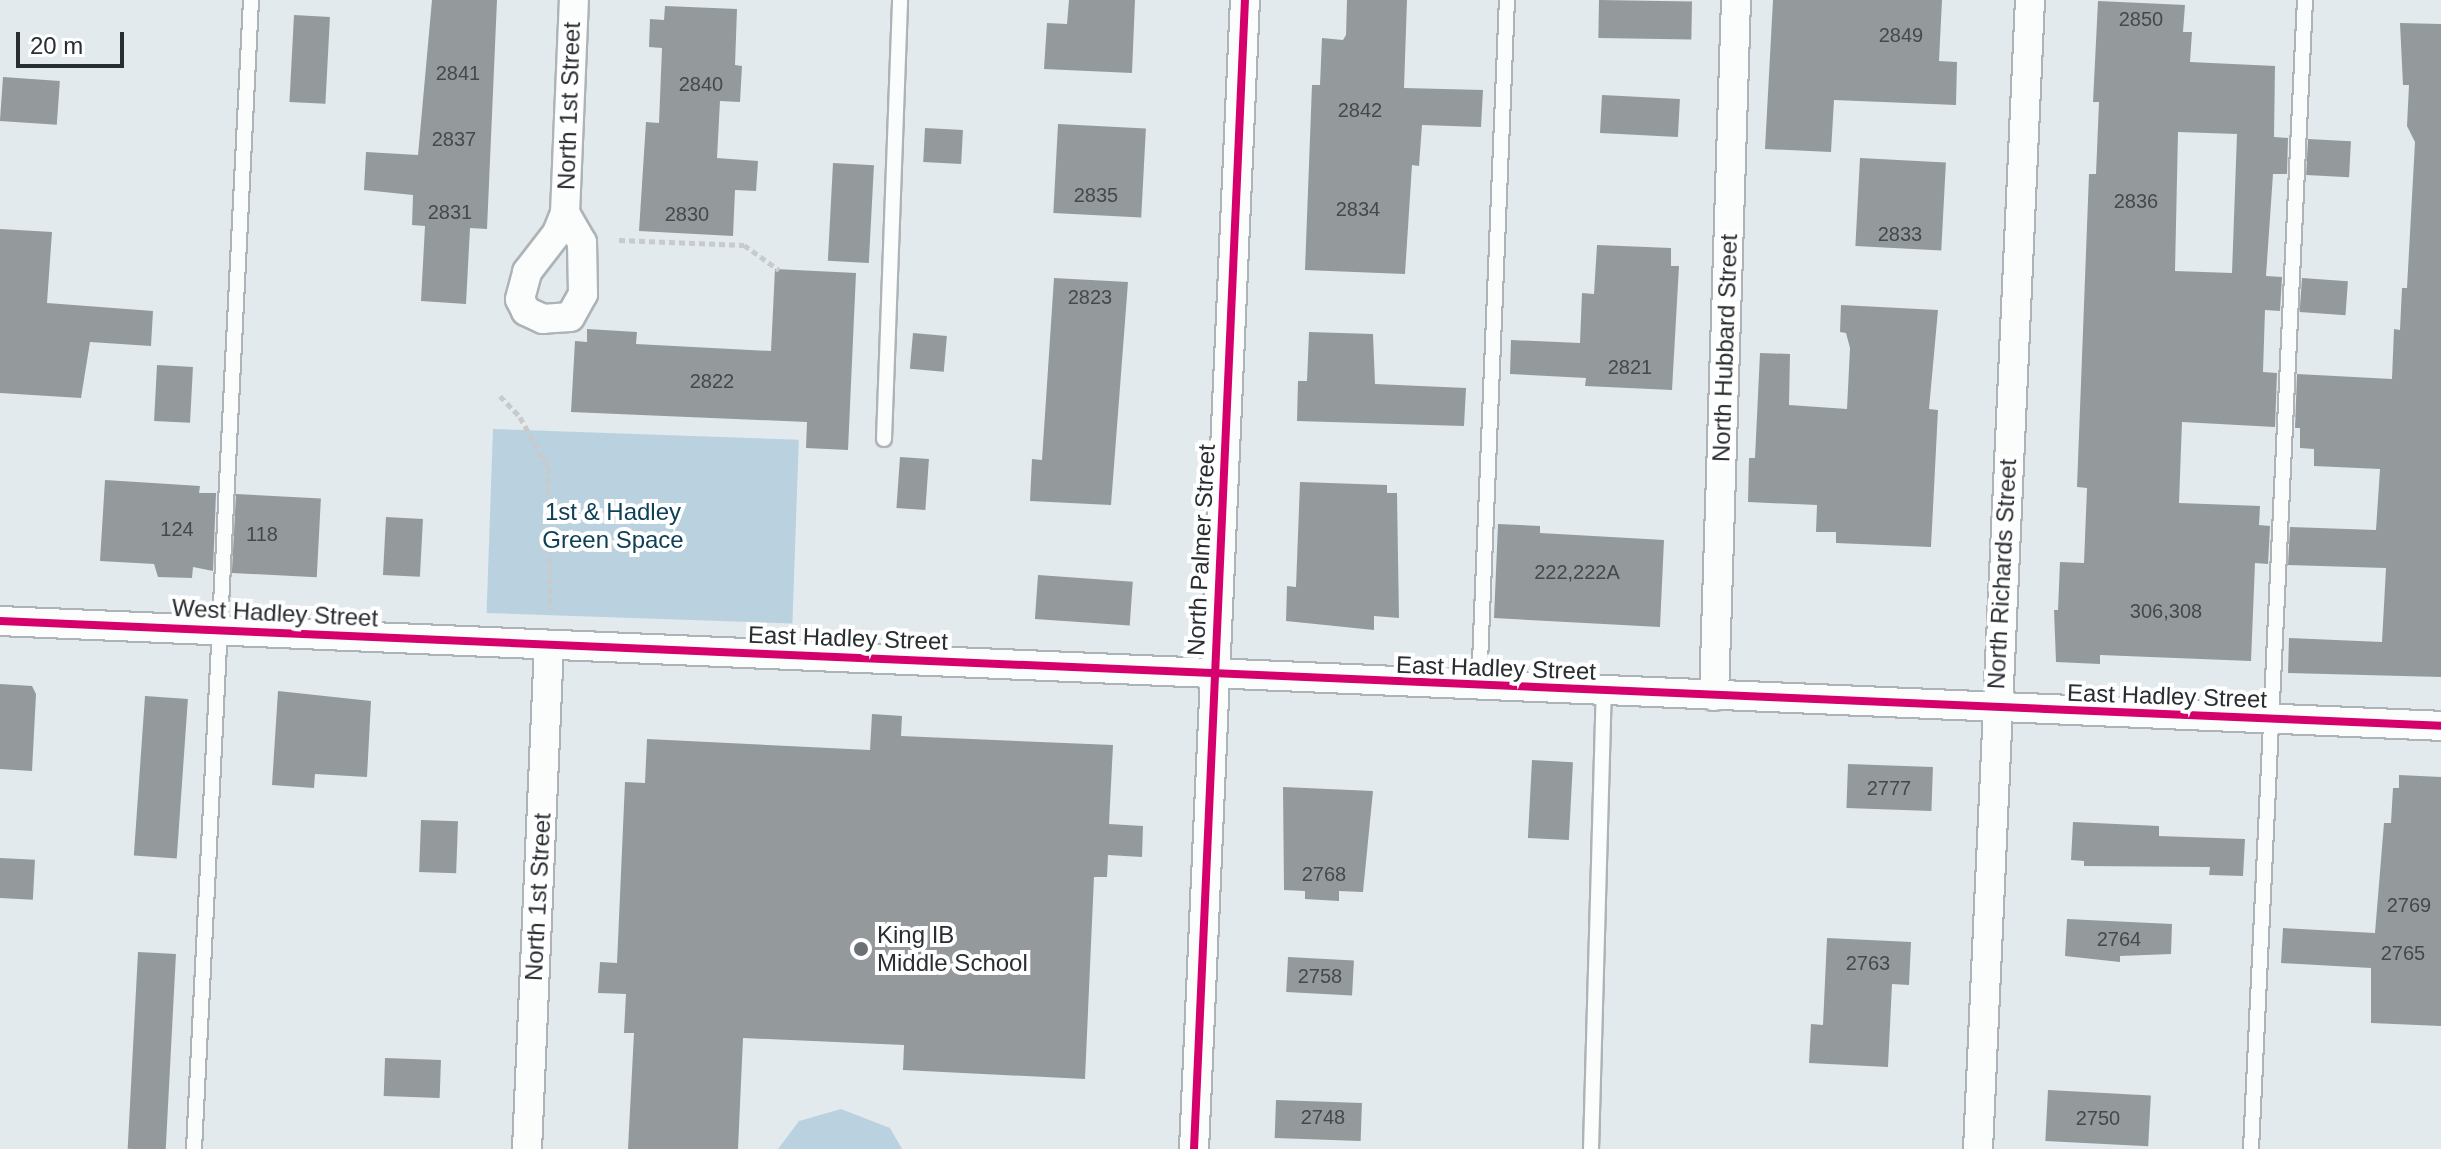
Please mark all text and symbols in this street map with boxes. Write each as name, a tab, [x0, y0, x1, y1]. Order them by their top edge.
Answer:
house number: 2850	[2119, 7, 2163, 31]
scale bar	[20, 16, 128, 66]
street label: North 1st Street	[552, 22, 586, 190]
house number: 2849	[1879, 23, 1923, 47]
text: 20 m	[30, 32, 83, 59]
house number: 2841	[436, 61, 480, 85]
house number: 2840	[679, 72, 723, 96]
house number: 2842	[1338, 98, 1382, 122]
house number: 2837	[432, 127, 476, 151]
house number: 2835	[1074, 183, 1118, 207]
house number: 2836	[2114, 189, 2158, 213]
house number: 2834	[1336, 197, 1380, 221]
house number: 2831	[428, 200, 472, 224]
house number: 2830	[665, 202, 709, 226]
house number: 2833	[1878, 222, 1922, 246]
street label: North Hubbard Street	[1707, 234, 1743, 462]
house number: 2823	[1068, 285, 1112, 309]
house number: 2821	[1608, 355, 1652, 379]
house number: 2822	[690, 369, 734, 393]
street label: North Palmer Street	[1181, 443, 1221, 657]
street label: North Richards Street	[1982, 458, 2022, 690]
park label: 1st & Hadley Green Space	[542, 498, 684, 554]
house number: 124	[160, 517, 194, 541]
house number: 118	[246, 522, 278, 546]
house number: 222,222A	[1534, 560, 1620, 584]
street label: West Hadley Street	[171, 593, 379, 633]
house number: 306,308	[2130, 599, 2202, 623]
street label: East Hadley Street	[748, 620, 948, 656]
street label: East Hadley Street	[1396, 650, 1596, 686]
street label: East Hadley Street	[2067, 678, 2267, 714]
house number: 2777	[1867, 776, 1911, 800]
street label: North 1st Street	[519, 812, 557, 982]
house number: 2768	[1302, 862, 1346, 886]
house number: 2769	[2387, 893, 2431, 917]
place label: King IB Middle School	[877, 921, 1028, 977]
house number: 2764	[2097, 927, 2141, 951]
marker: King IB Middle School	[852, 940, 870, 958]
house number: 2765	[2381, 941, 2425, 965]
house number: 2763	[1846, 951, 1890, 975]
house number: 2758	[1298, 964, 1342, 988]
house number: 2748	[1301, 1105, 1345, 1129]
house number: 2750	[2076, 1106, 2120, 1130]

